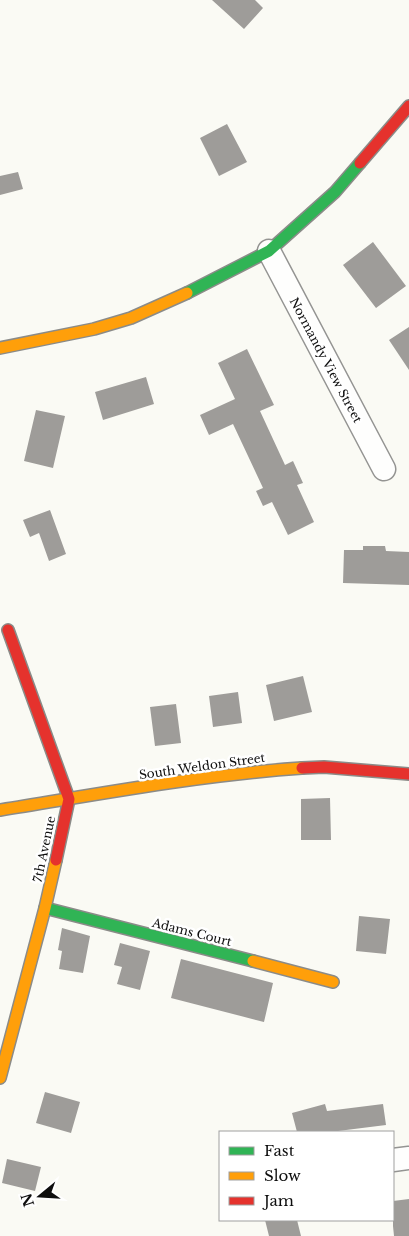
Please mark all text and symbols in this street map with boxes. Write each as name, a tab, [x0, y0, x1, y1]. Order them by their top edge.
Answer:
street label: Normandy View Street	[287, 295, 366, 426]
street label: South Weldon Street	[138, 750, 266, 782]
street label: 7th Avenue	[30, 814, 58, 884]
street label: Adams Court	[150, 915, 234, 949]
legend	[219, 1131, 394, 1221]
text: Fast	[264, 1141, 295, 1160]
text: Slow	[264, 1166, 301, 1185]
north arrow	[15, 1171, 65, 1221]
text: N	[17, 1191, 38, 1209]
text: Jam	[262, 1191, 294, 1210]

